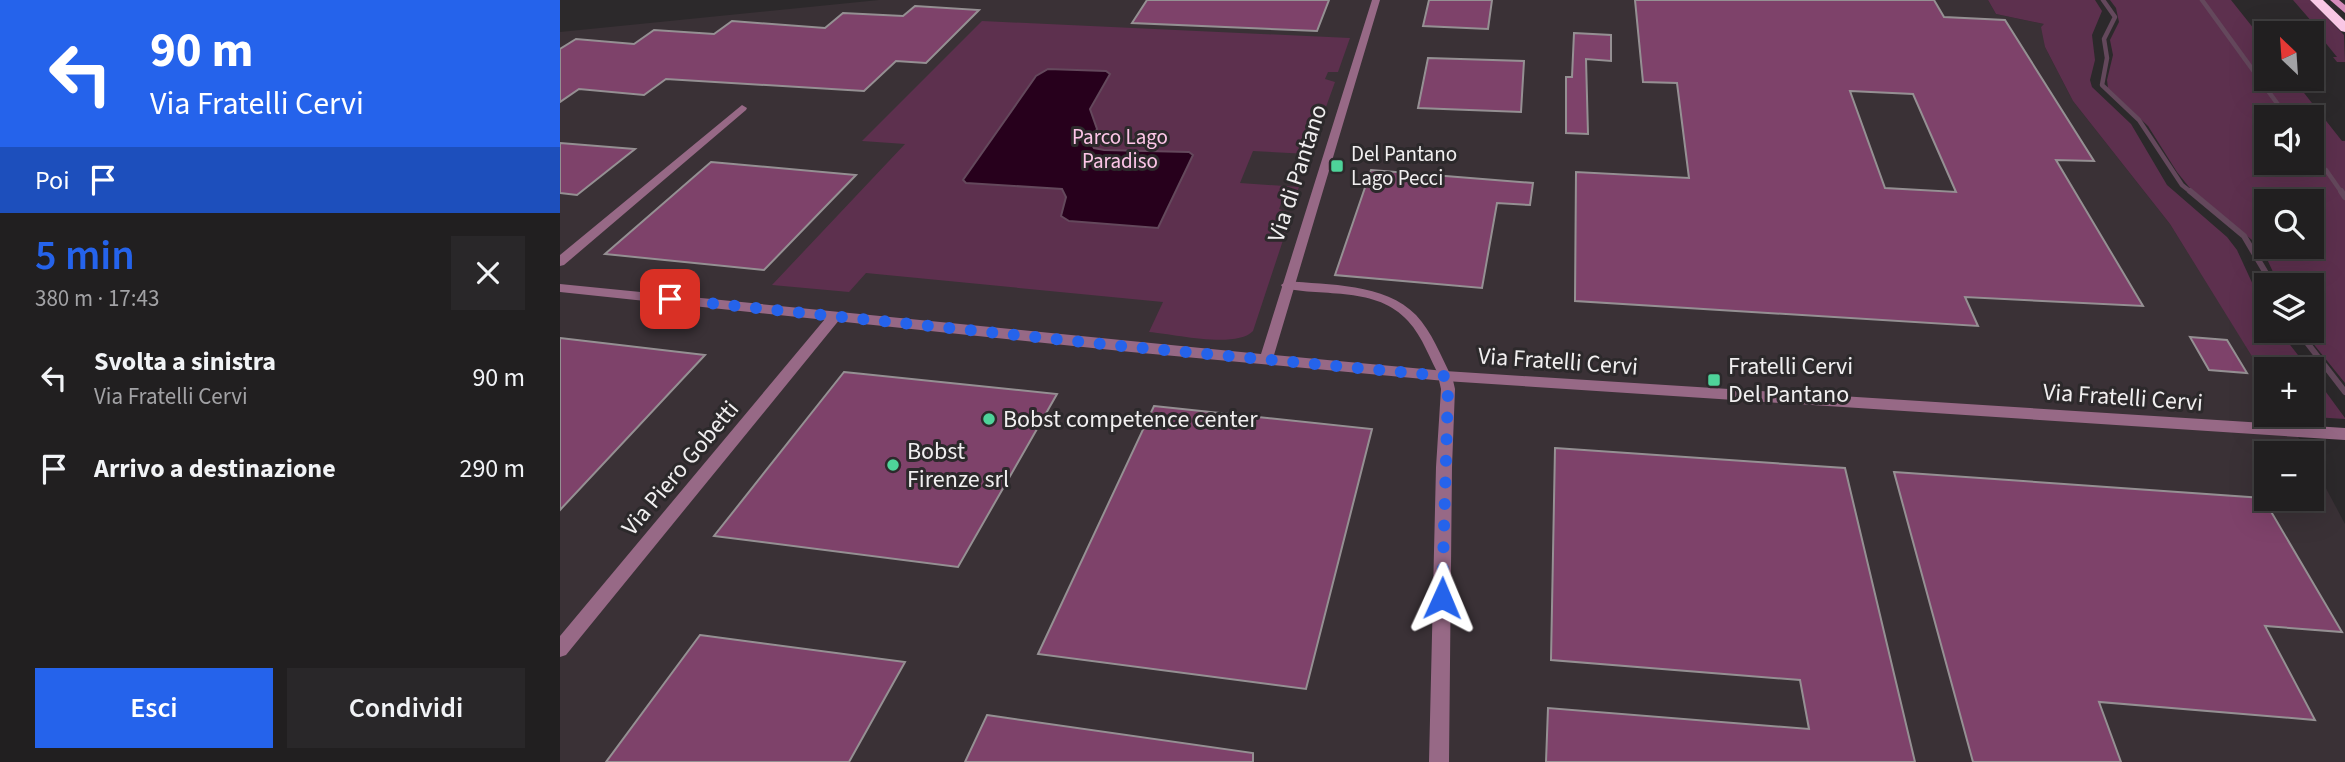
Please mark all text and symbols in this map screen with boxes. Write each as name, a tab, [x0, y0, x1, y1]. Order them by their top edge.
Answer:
text: 90 m	[150, 16, 254, 86]
north arrow	[2254, 21, 2324, 91]
map controls	[2254, 21, 2324, 511]
icon: left	[35, 28, 126, 119]
text: Via Fratelli Cervi	[150, 81, 364, 127]
street label: Via di Pantano	[1259, 100, 1336, 246]
button: sound	[2254, 105, 2324, 175]
park label: Parco Lago Paradiso	[1072, 122, 1168, 176]
place label: Del Pantano Lago Pecci	[1351, 139, 1457, 193]
marker: Del Pantano Lago Pecci	[1329, 158, 1345, 174]
icon: arrive	[84, 161, 122, 199]
text: Poi	[35, 162, 70, 199]
button: search	[2254, 189, 2324, 259]
text: 5 min	[35, 226, 135, 286]
button: close	[451, 236, 525, 310]
pin	[640, 269, 700, 329]
button: layers	[2254, 273, 2324, 343]
icon: arrive	[651, 280, 689, 318]
text: 380 m · 17:43	[35, 282, 159, 315]
street label: Via Fratelli Cervi	[1477, 338, 1639, 385]
text: Svolta a sinistra	[94, 343, 276, 380]
place label: Fratelli Cervi Del Pantano	[1728, 349, 1853, 412]
button: +	[2254, 357, 2324, 427]
icon: left	[35, 359, 73, 397]
text: 90 m	[472, 359, 525, 396]
marker: Fratelli Cervi Del Pantano	[1706, 372, 1722, 388]
street label: Via Fratelli Cervi	[2042, 374, 2204, 421]
text: Via Fratelli Cervi	[94, 380, 248, 413]
street label: Via Piero Gobetti	[613, 393, 747, 543]
place label: Bobst competence center	[1003, 402, 1258, 437]
marker: Bobst competence center	[981, 411, 997, 427]
place label: Bobst Firenze srl	[907, 434, 1009, 497]
button: −	[2254, 441, 2324, 511]
icon: arrive	[35, 450, 73, 488]
text: Arrivo a destinazione	[94, 450, 336, 487]
text: 290 m	[459, 450, 525, 487]
marker: Bobst Firenze srl	[885, 457, 901, 473]
position arrow	[1405, 561, 1479, 635]
button: Esci	[35, 668, 273, 748]
button: Condividi	[287, 668, 525, 748]

